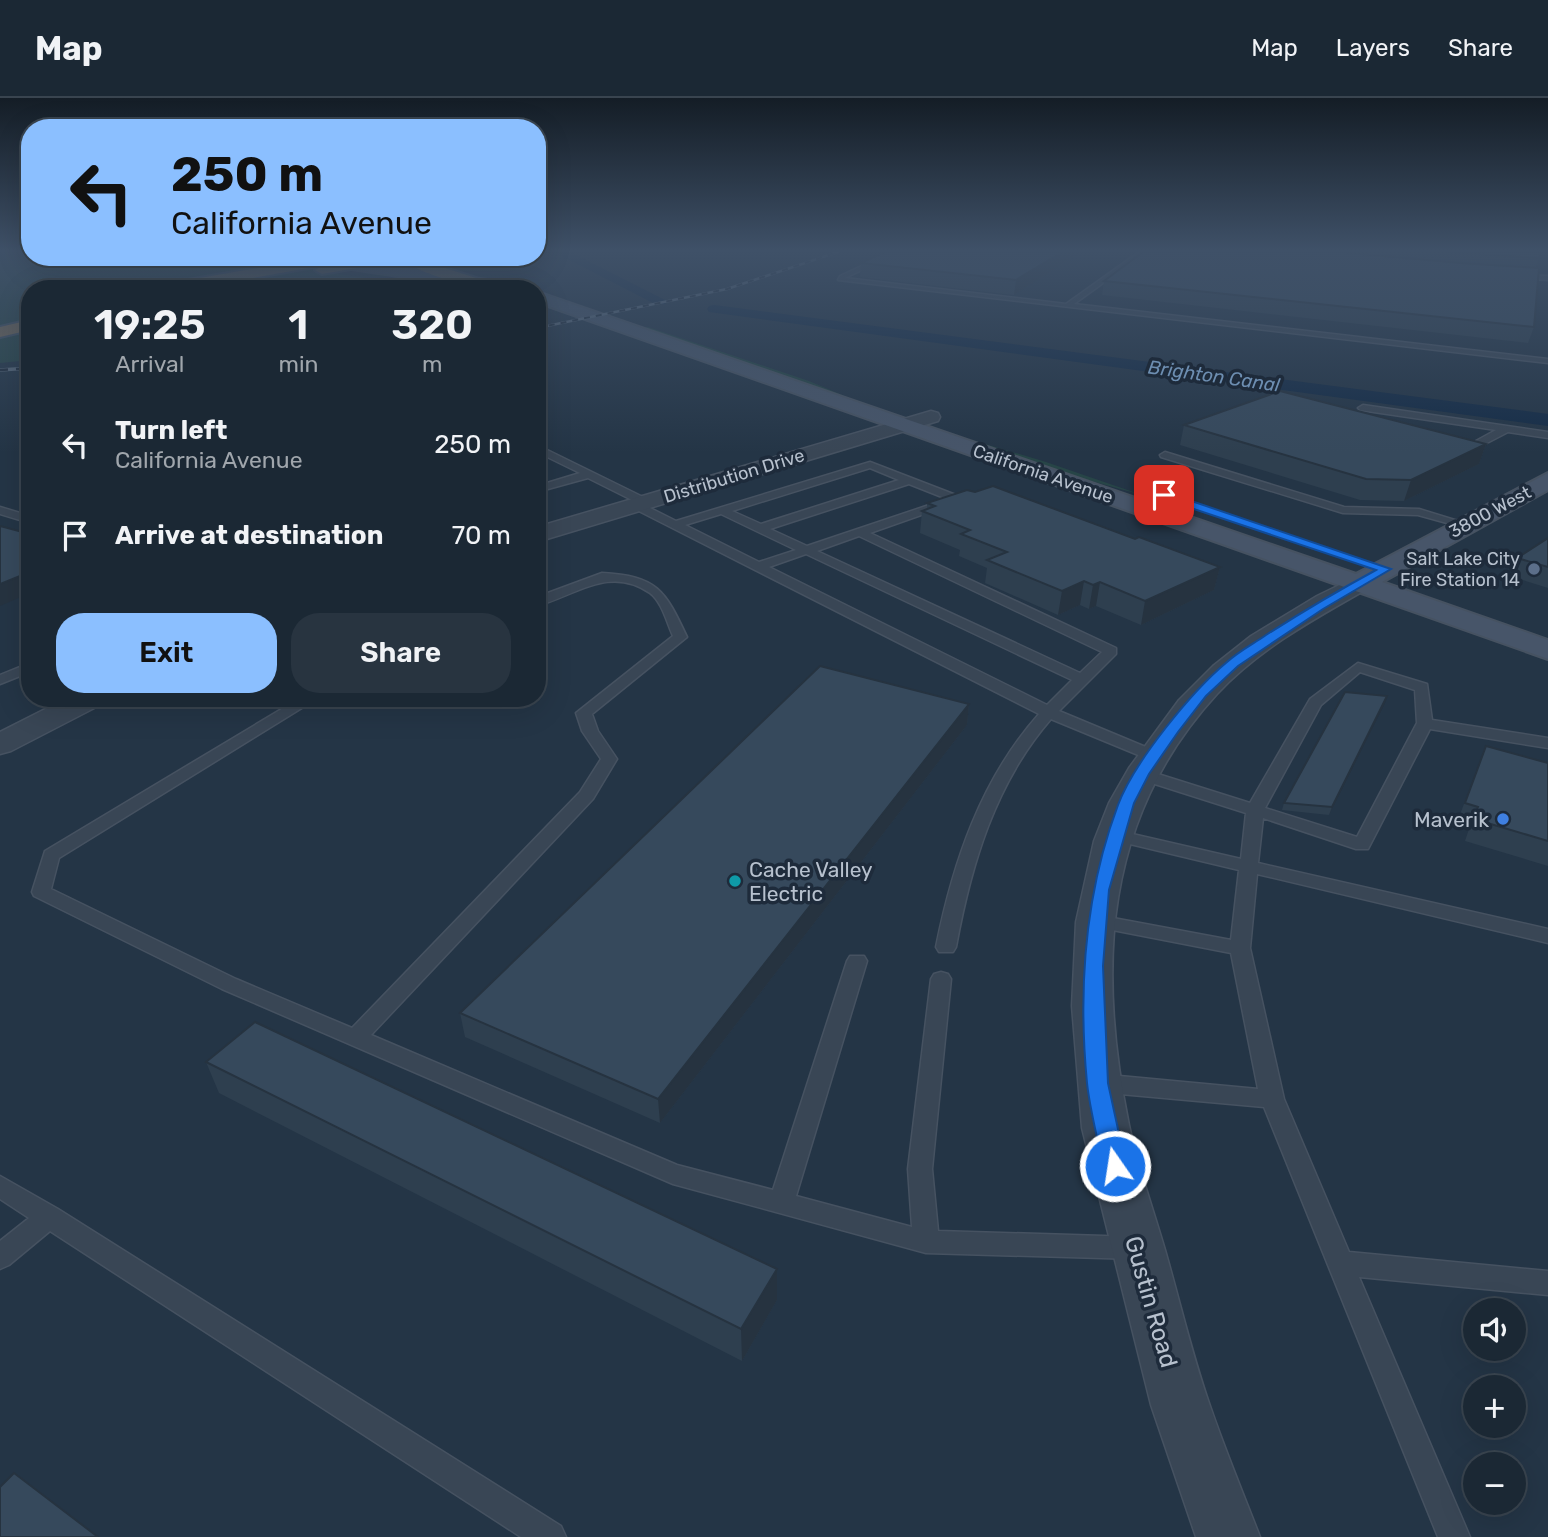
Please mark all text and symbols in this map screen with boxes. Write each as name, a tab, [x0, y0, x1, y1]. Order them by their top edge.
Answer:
text: Map	[35, 29, 103, 68]
text: Map	[1251, 34, 1298, 62]
text: Layers	[1336, 34, 1410, 62]
text: Share	[1448, 34, 1513, 62]
text: 250 m	[171, 145, 323, 203]
icon: left	[56, 147, 147, 238]
text: California Avenue	[171, 204, 432, 242]
text: 19:25	[94, 300, 206, 350]
text: 1	[288, 300, 308, 350]
text: 320	[391, 300, 473, 350]
text: Arrival	[115, 350, 184, 378]
text: min	[278, 350, 318, 378]
text: m	[422, 350, 442, 378]
water label: Brighton Canal	[1147, 355, 1282, 397]
text: Turn left	[115, 415, 227, 446]
icon: left	[56, 426, 94, 464]
text: 250 m	[434, 429, 511, 460]
street label: California Avenue	[970, 440, 1116, 508]
street label: Distribution Drive	[661, 444, 807, 508]
text: California Avenue	[115, 446, 303, 474]
pin	[1134, 465, 1194, 525]
icon: arrive	[1145, 476, 1183, 514]
street label: 3800 West	[1445, 481, 1535, 543]
icon: arrive	[56, 517, 94, 555]
text: Arrive at destination	[115, 520, 383, 551]
text: 70 m	[452, 520, 511, 551]
place label: Salt Lake City Fire Station 14	[1400, 548, 1520, 591]
marker: Salt Lake City Fire Station 14	[1526, 561, 1542, 577]
button: Exit	[56, 613, 277, 693]
button: Share	[291, 613, 511, 693]
place label: Maverik	[1414, 807, 1489, 832]
marker: Maverik	[1495, 811, 1511, 827]
place label: Cache Valley Electric	[749, 857, 873, 906]
marker: Cache Valley Electric	[727, 873, 743, 889]
position arrow	[1078, 1129, 1152, 1203]
street label: Gustin Road	[1119, 1233, 1183, 1371]
map controls	[1463, 1298, 1526, 1515]
button: sound	[1463, 1298, 1526, 1361]
button: +	[1463, 1375, 1526, 1438]
button: −	[1463, 1452, 1526, 1515]

